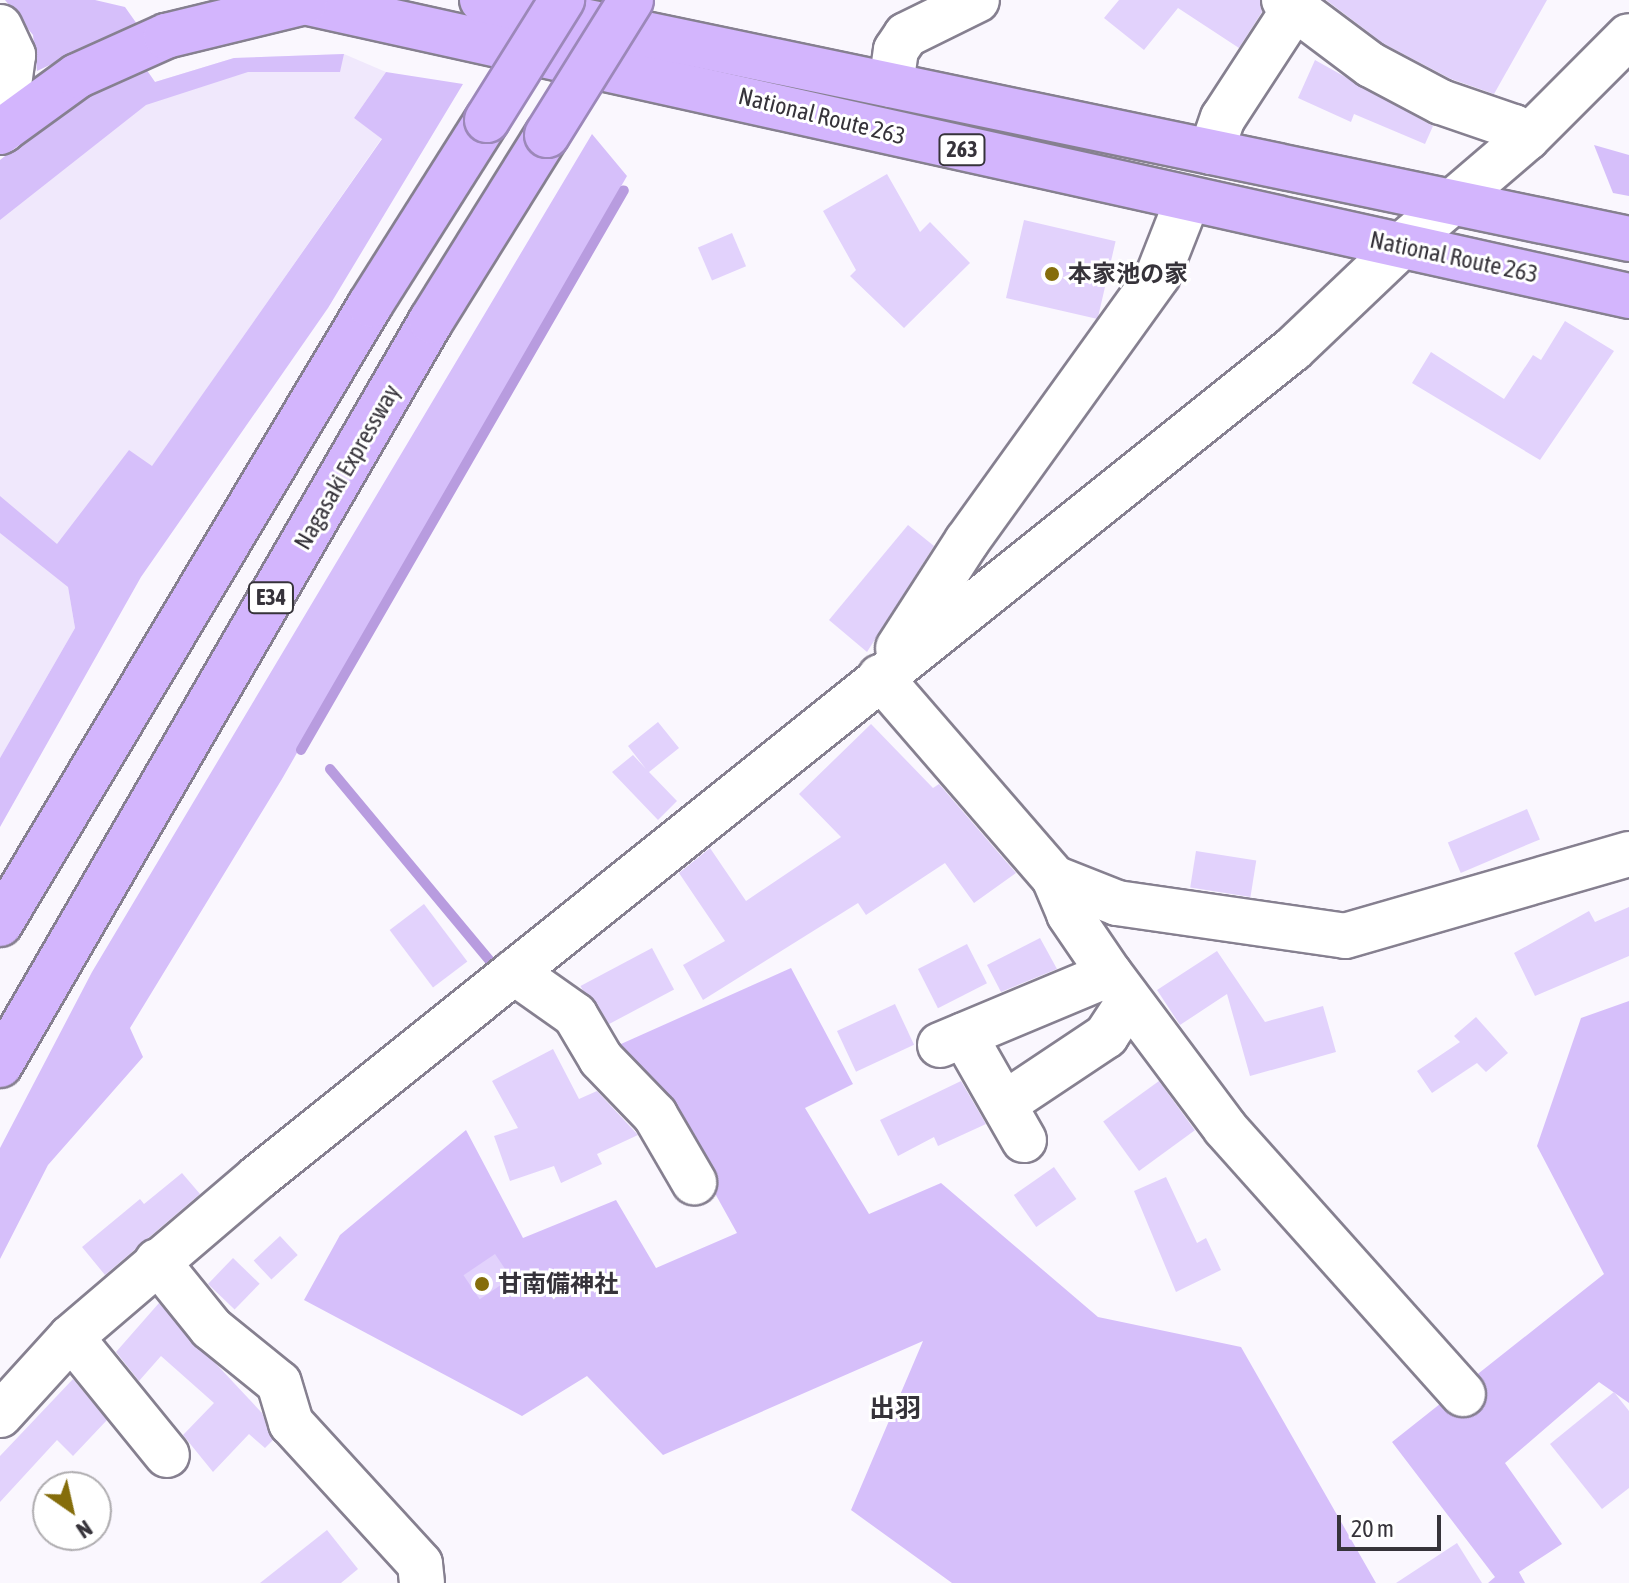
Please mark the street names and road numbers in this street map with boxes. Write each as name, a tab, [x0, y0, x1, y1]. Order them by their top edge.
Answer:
street label: National Route 263	[736, 81, 908, 151]
road number: 263	[938, 132, 986, 168]
street label: National Route 263	[1367, 225, 1541, 289]
street label: Nagasaki Expressway	[288, 379, 406, 555]
road number: E34	[247, 580, 295, 616]

